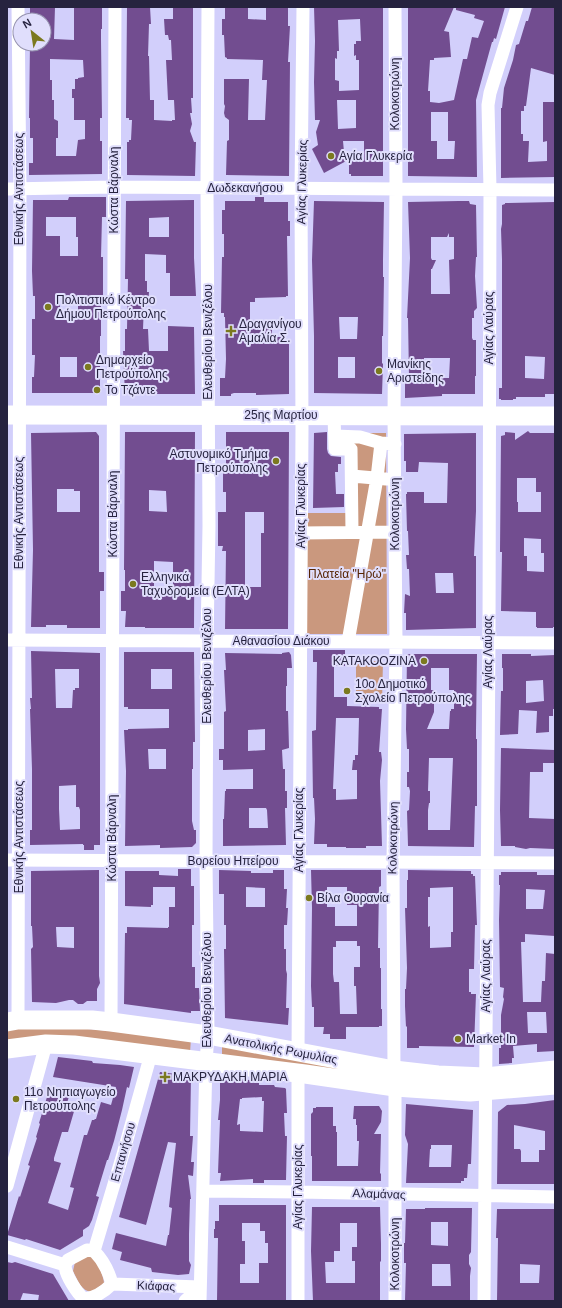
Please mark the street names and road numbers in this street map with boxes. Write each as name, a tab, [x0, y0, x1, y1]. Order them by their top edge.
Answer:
street label: Κολοκοτρώνη	[388, 58, 402, 130]
street label: Εθνικής Αντιστάσεως	[12, 133, 26, 245]
street label: Αγίας Γλυκερίας	[294, 139, 310, 225]
street label: Κώστα Βάρναλη	[107, 147, 121, 233]
street label: Δωδεκανήσου	[207, 181, 283, 195]
street label: Ελευθερίου Βενιζέλου	[201, 284, 215, 400]
street label: Αγίας Λαύρας	[482, 291, 496, 364]
street label: 25ης Μαρτίου	[244, 408, 318, 422]
street label: Εθνικής Αντιστάσεως	[12, 457, 26, 569]
street label: Αγίας Γλυκερίας	[294, 463, 308, 548]
street label: Κώστα Βάρναλη	[106, 471, 120, 557]
street label: Κολοκοτρώνη	[388, 478, 402, 550]
street label: Ελευθερίου Βενιζέλου	[200, 608, 214, 724]
street label: Αγίας Λαύρας	[481, 615, 495, 688]
street label: Αθανασίου Διάκου	[232, 634, 330, 648]
street label: Εθνικής Αντιστάσεως	[12, 781, 26, 893]
street label: Αγίας Γλυκερίας	[292, 787, 306, 872]
street label: Κώστα Βάρναλη	[105, 795, 119, 881]
street label: Κολοκοτρώνη	[385, 802, 401, 874]
street label: Βορείου Ηπείρου	[187, 854, 279, 868]
street label: Ελευθερίου Βενιζέλου	[200, 932, 214, 1048]
street label: Αγίας Λαύρας	[479, 939, 493, 1012]
street label: Ανατολικής Ρωμυλίας	[223, 1031, 339, 1067]
street label: Επτανήσου	[108, 1121, 138, 1183]
street label: Αγίας Γλυκερίας	[291, 1144, 305, 1229]
street label: Αλαμάνας	[352, 1186, 406, 1202]
street label: Κολοκοτρώνη	[388, 1218, 402, 1290]
street label: Κιάφας	[137, 1278, 176, 1294]

